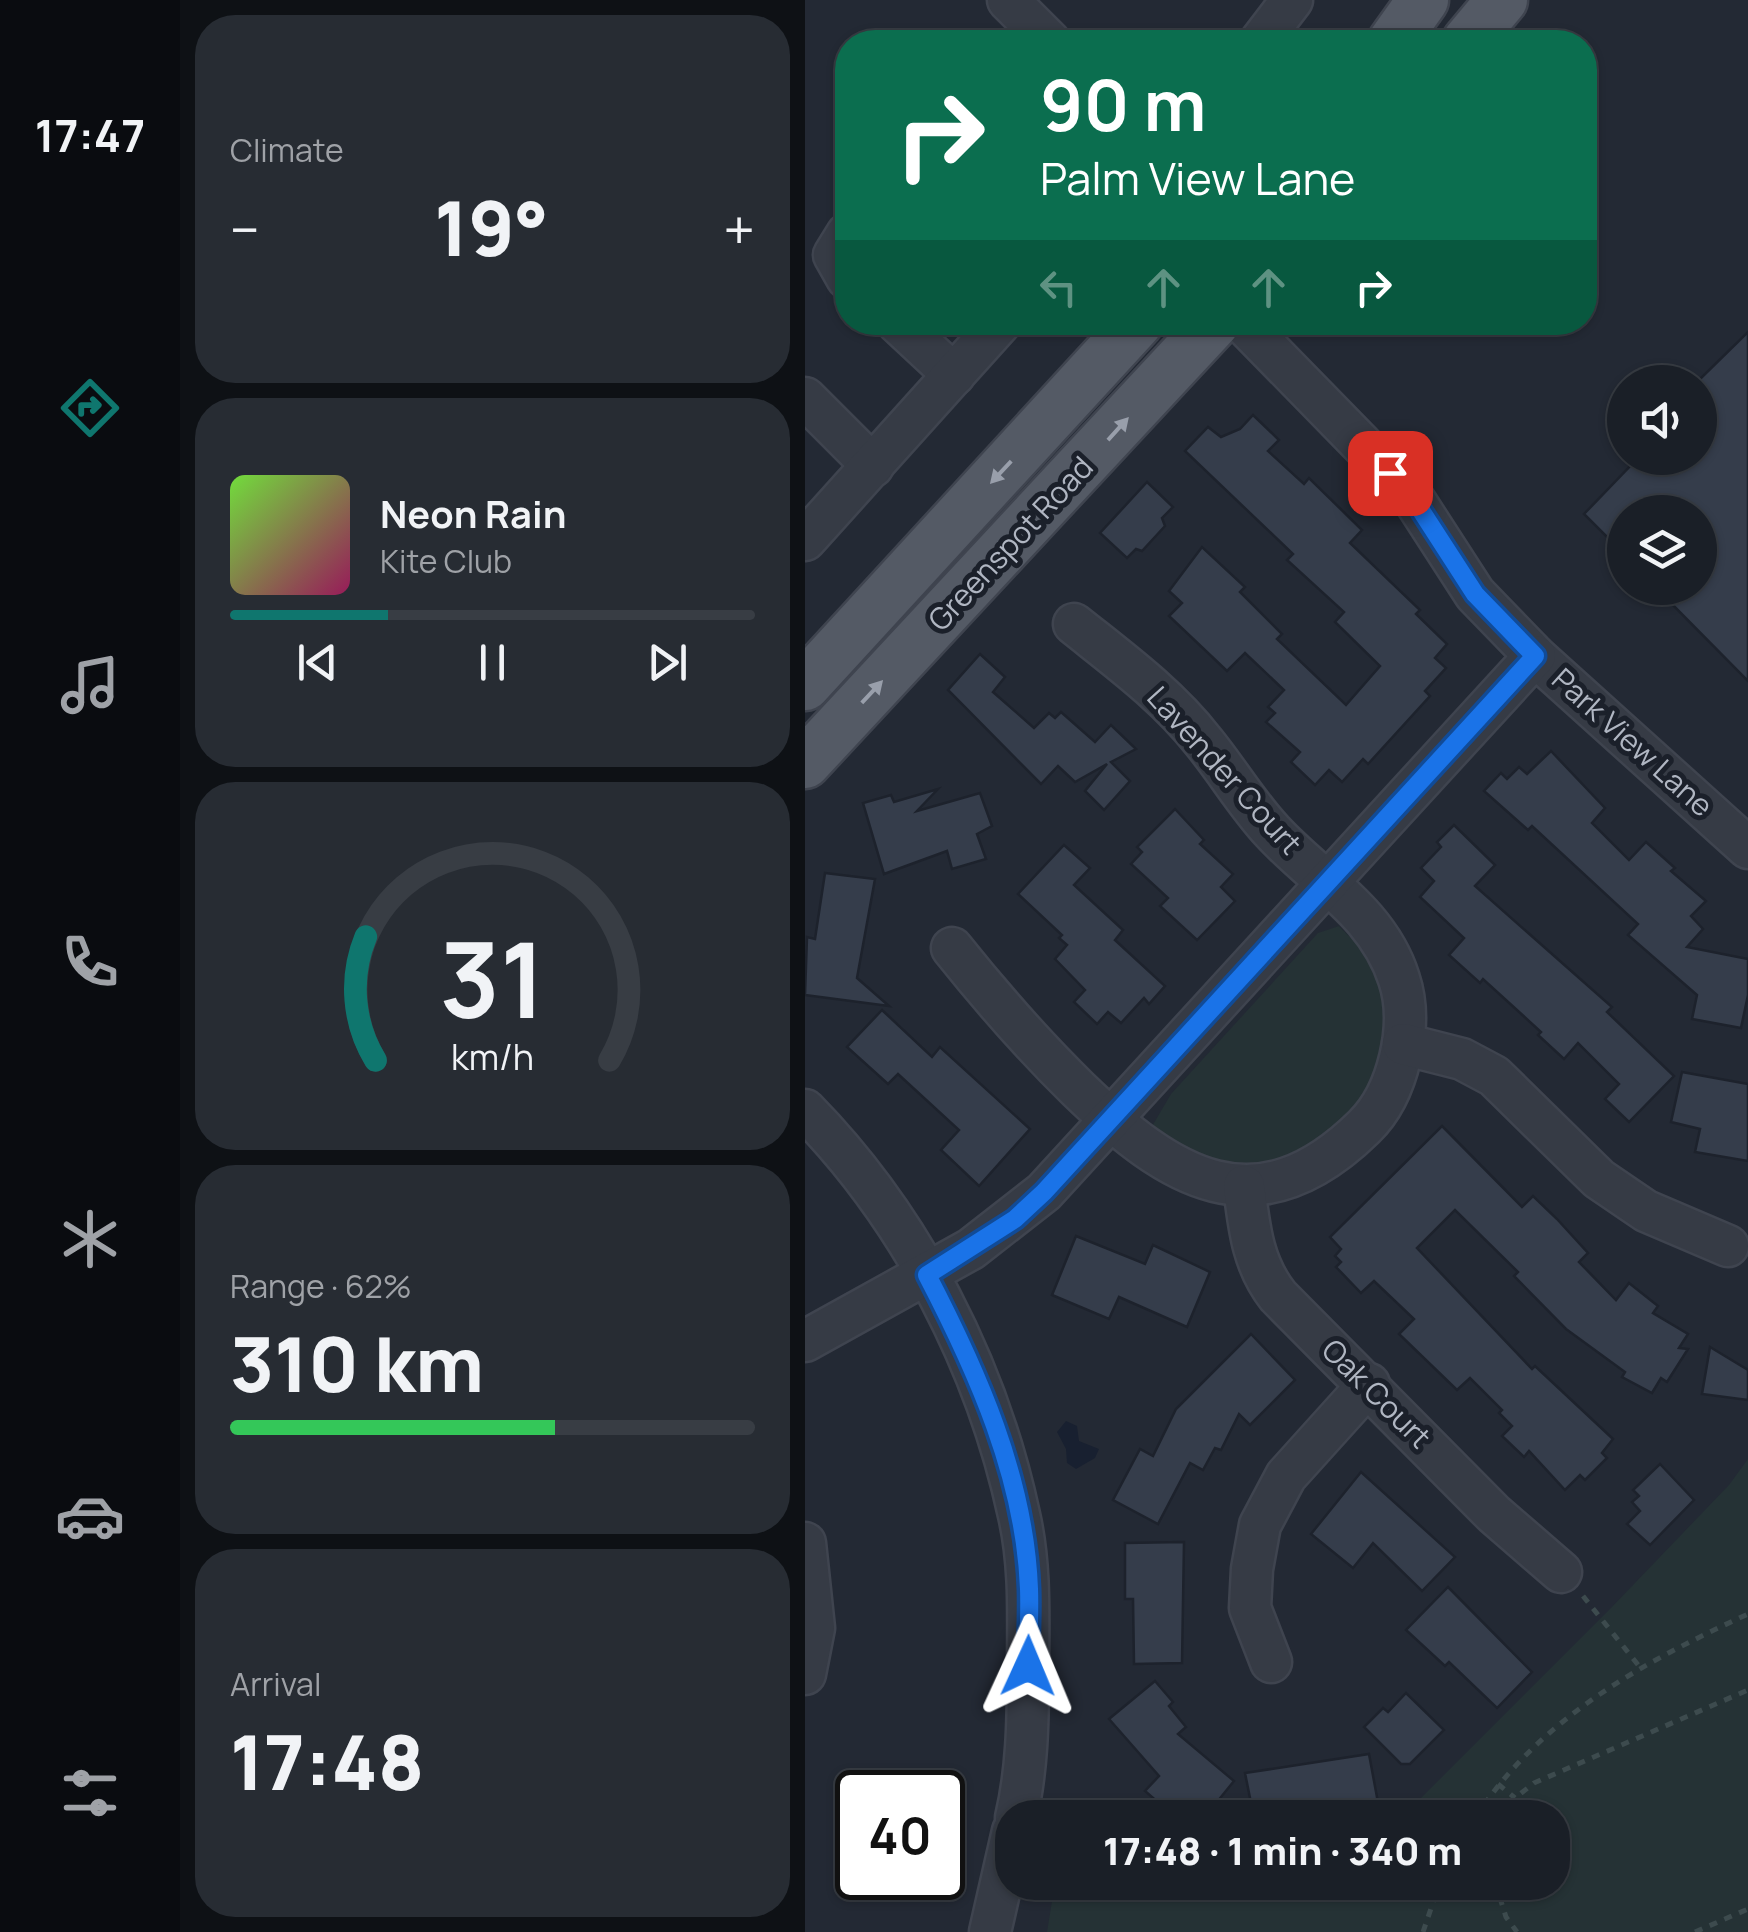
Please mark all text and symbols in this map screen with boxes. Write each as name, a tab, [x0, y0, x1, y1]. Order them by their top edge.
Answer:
text: 90 m	[1040, 56, 1207, 152]
icon: right	[875, 70, 1005, 200]
text: 17:47	[35, 104, 145, 166]
text: Climate	[230, 128, 344, 172]
text: Palm View Lane	[1040, 147, 1355, 209]
text: 19°	[434, 176, 549, 279]
text: −	[230, 191, 260, 267]
text: +	[723, 191, 755, 267]
icon: left	[1031, 260, 1086, 315]
icon: ahead	[1136, 260, 1191, 315]
icon: ahead	[1241, 260, 1296, 315]
icon: right	[1346, 260, 1401, 315]
map controls	[1607, 365, 1717, 605]
button: sound	[1607, 365, 1717, 475]
icon: directions	[55, 373, 125, 443]
one-way arrow	[1106, 417, 1129, 441]
pin	[1348, 431, 1433, 516]
icon: arrive	[1363, 446, 1418, 501]
street label: Greenspot Road	[918, 447, 1101, 639]
one-way arrow	[990, 459, 1013, 483]
text: Neon Rain	[380, 487, 566, 539]
button: layers	[1607, 495, 1717, 605]
text: Kite Club	[380, 539, 512, 583]
icon: previous	[290, 635, 345, 690]
icon: pause	[465, 635, 520, 690]
icon: next	[640, 635, 695, 690]
icon: music	[55, 650, 125, 720]
street label: Park View Lane	[1544, 659, 1722, 825]
street label: Lavender Court	[1139, 677, 1312, 863]
one-way arrow	[860, 680, 883, 704]
text: 31	[439, 907, 546, 1049]
icon: phone	[55, 927, 125, 997]
text: km/h	[451, 1032, 534, 1081]
icon: climate	[55, 1204, 125, 1274]
text: Range · 62%	[230, 1264, 412, 1308]
text: 310 km	[230, 1312, 484, 1415]
street label: Oak Court	[1313, 1329, 1441, 1457]
icon: car	[55, 1481, 125, 1551]
position arrow	[976, 1614, 1080, 1718]
text: Arrival	[230, 1662, 321, 1706]
text: 17:48	[230, 1710, 424, 1813]
icon: filters	[55, 1758, 125, 1828]
speed limit sign: 40	[835, 1770, 965, 1900]
text: 17:48 · 1 min · 340 m	[1103, 1824, 1462, 1876]

